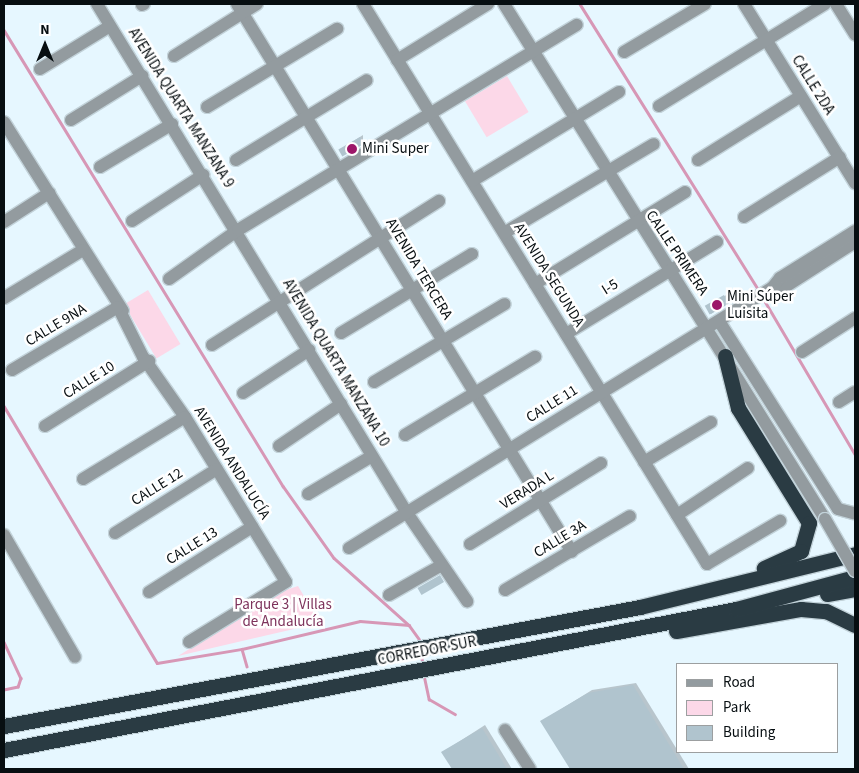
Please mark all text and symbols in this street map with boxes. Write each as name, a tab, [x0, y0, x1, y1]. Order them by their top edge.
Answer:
north arrow	[20, 20, 70, 70]
text: N	[40, 20, 50, 40]
street label: AVENIDA QUARTA MANZANA 9	[124, 25, 238, 191]
street label: CALLE 2DA	[788, 52, 838, 118]
place label: Mini Super	[362, 140, 429, 158]
marker: Mini Super	[346, 143, 358, 155]
street label: CALLE PRIMERA	[642, 207, 712, 299]
street label: AVENIDA TERCERA	[382, 215, 456, 323]
street label: AVENIDA SEGUNDA	[510, 220, 588, 330]
street label: I-5	[598, 275, 622, 299]
street label: AVENIDA QUARTA MANZANA 10	[279, 276, 393, 450]
place label: Mini Súper Luisita	[727, 287, 794, 322]
marker: Mini Súper Luisita	[711, 299, 723, 311]
street label: CALLE 9NA	[22, 300, 90, 350]
street label: CALLE 10	[60, 357, 118, 403]
street label: CALLE 11	[523, 381, 581, 427]
street label: AVENIDA ANDALUCÍA	[190, 403, 274, 523]
street label: CALLE 12	[128, 464, 186, 510]
street label: VERADA L	[497, 467, 557, 513]
street label: CALLE 3A	[531, 516, 589, 562]
street label: CALLE 13	[163, 523, 221, 569]
park label: Parque 3 | Villas de Andalucía	[234, 595, 332, 630]
street label: CORREDOR SUR	[376, 633, 478, 669]
legend	[676, 663, 839, 753]
text: Road	[723, 672, 755, 693]
text: Park	[723, 697, 751, 718]
text: Building	[723, 722, 775, 743]

